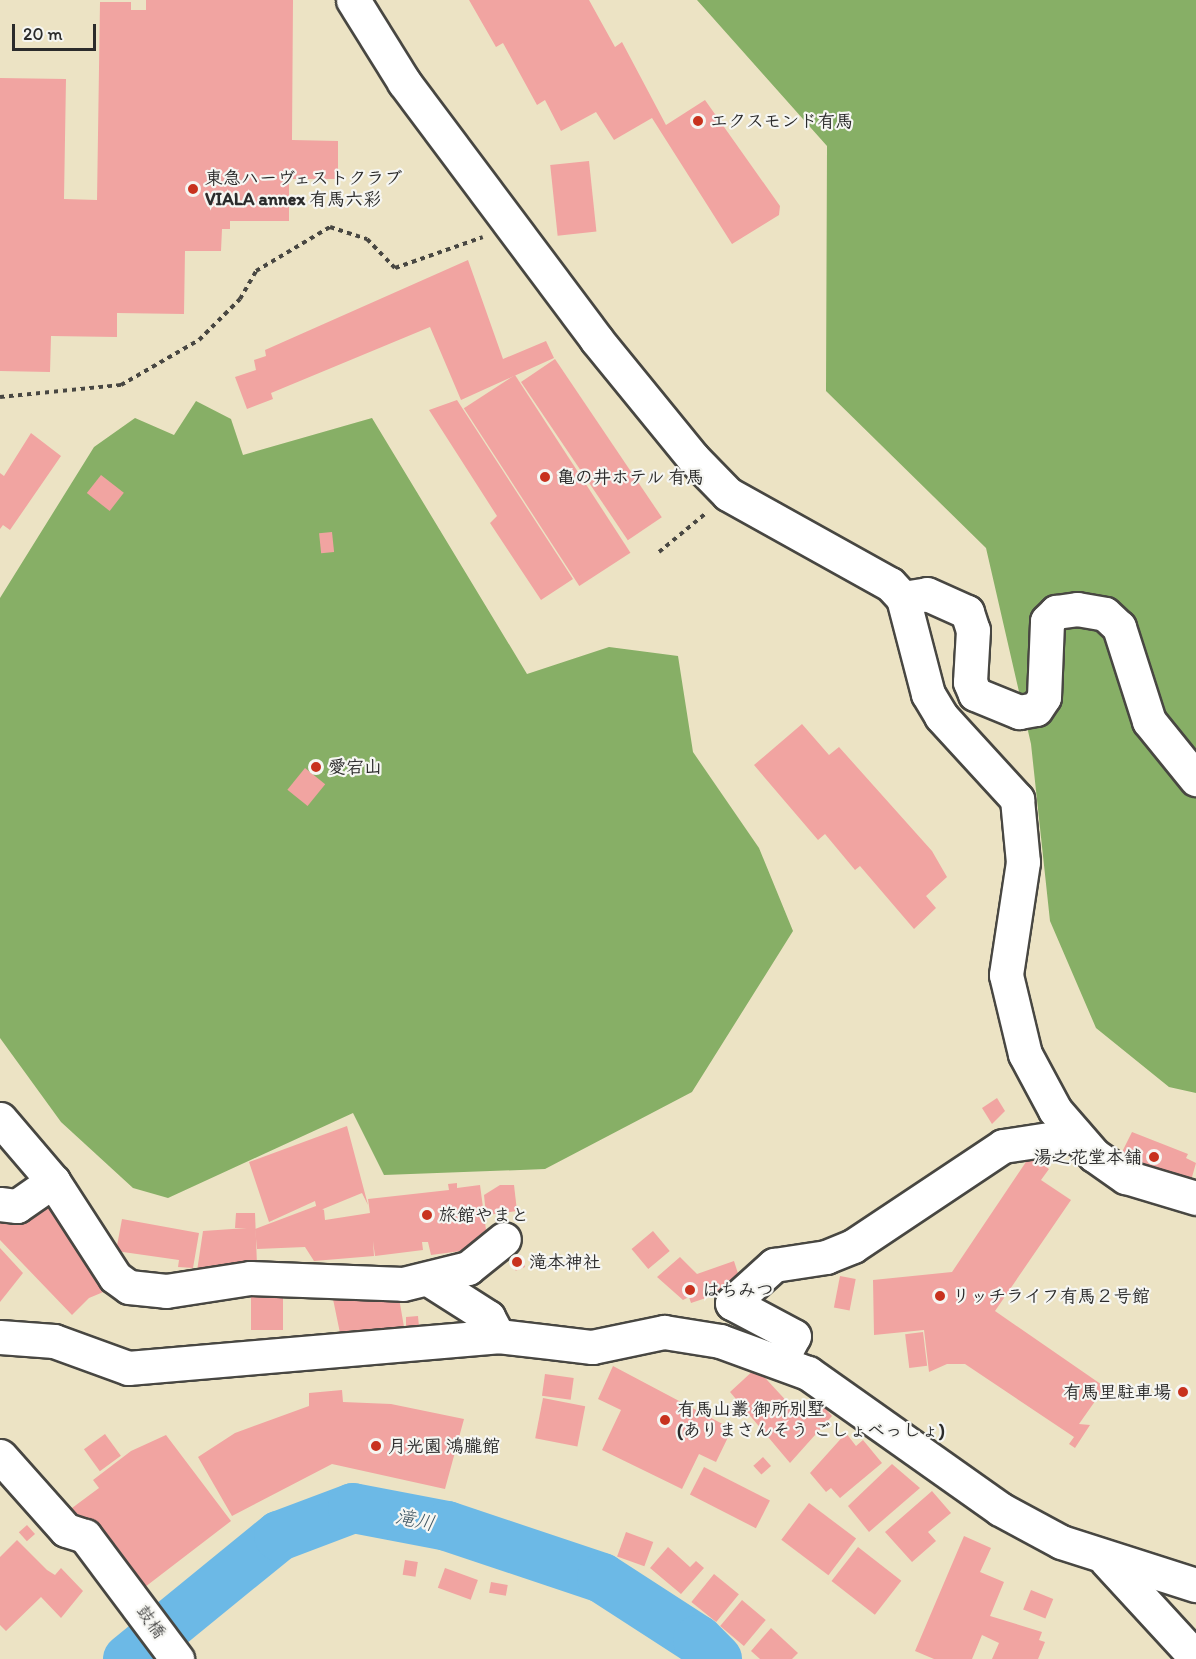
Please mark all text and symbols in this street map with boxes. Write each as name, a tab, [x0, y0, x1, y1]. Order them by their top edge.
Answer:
scale bar	[15, 12, 99, 50]
text: 20 m	[23, 23, 63, 45]
place label: エクスモンド有馬	[710, 110, 854, 132]
marker: エクスモンド有馬	[691, 114, 705, 128]
place label: 東急ハーヴェストクラブ VIALA annex 有馬六彩	[205, 168, 403, 210]
marker: 東急ハーヴェストクラブ VIALA annex 有馬六彩	[186, 182, 200, 196]
place label: 亀の井ホテル 有馬	[557, 466, 705, 488]
marker: 亀の井ホテル 有馬	[538, 470, 552, 484]
place label: 愛宕山	[328, 756, 382, 778]
marker: 愛宕山	[309, 760, 323, 774]
place label: 湯之花堂本舗	[1034, 1146, 1142, 1168]
marker: 湯之花堂本舗	[1147, 1150, 1161, 1164]
place label: 旅館やまと	[439, 1204, 529, 1226]
marker: 旅館やまと	[420, 1208, 434, 1222]
place label: 滝本神社	[529, 1251, 601, 1273]
marker: 滝本神社	[510, 1255, 524, 1269]
place label: はちみつ	[702, 1279, 774, 1301]
marker: はちみつ	[683, 1283, 697, 1297]
place label: リッチライフ有馬２号館	[952, 1285, 1150, 1307]
marker: リッチライフ有馬２号館	[933, 1289, 947, 1303]
place label: 有馬里駐車場	[1063, 1381, 1171, 1403]
marker: 有馬里駐車場	[1176, 1385, 1190, 1399]
place label: 有馬山叢 御所別墅 (ありまさんそう ごしょべっしょ)	[677, 1399, 945, 1442]
marker: 有馬山叢 御所別墅 (ありまさんそう ごしょべっしょ)	[658, 1413, 672, 1427]
place label: 月光園 鴻朧館	[388, 1435, 500, 1457]
marker: 月光園 鴻朧館	[369, 1439, 383, 1453]
water label: 滝川	[393, 1504, 437, 1536]
street label: 鼓橋	[132, 1601, 170, 1643]

